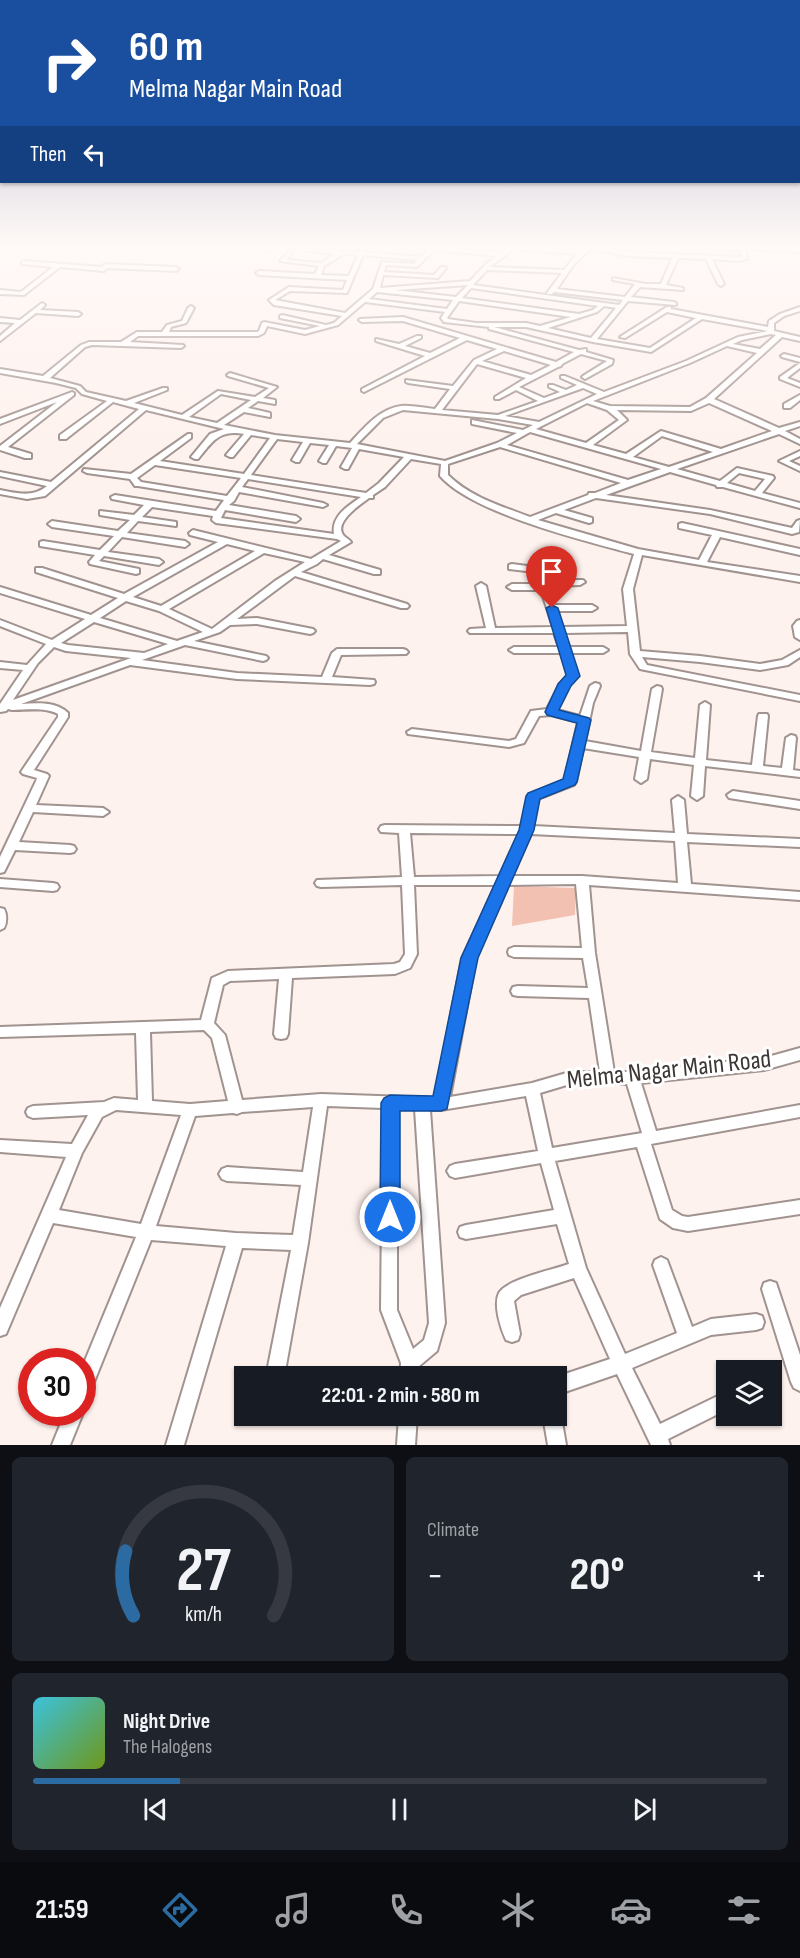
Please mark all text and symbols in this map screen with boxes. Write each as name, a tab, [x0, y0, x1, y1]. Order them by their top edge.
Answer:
text: 60 m	[129, 22, 203, 73]
icon: right	[30, 24, 108, 102]
text: Melma Nagar Main Road	[129, 73, 342, 105]
icon: left	[78, 138, 111, 171]
text: Then	[30, 141, 66, 168]
pin	[526, 546, 577, 608]
icon: arrive	[535, 555, 568, 588]
street label: Melma Nagar Main Road	[565, 1044, 773, 1096]
position arrow	[358, 1185, 422, 1249]
speed limit sign: 30	[18, 1348, 96, 1426]
map controls	[716, 1360, 782, 1426]
button: layers	[716, 1360, 782, 1426]
text: 22:01 · 2 min · 580 m	[321, 1382, 480, 1409]
text: Climate	[427, 1518, 479, 1542]
text: 27	[176, 1534, 231, 1609]
text: 20°	[569, 1548, 625, 1603]
text: −	[427, 1556, 443, 1596]
text: +	[751, 1556, 767, 1596]
text: km/h	[184, 1602, 222, 1627]
text: Night Drive	[123, 1708, 210, 1735]
text: The Halogens	[123, 1735, 212, 1759]
icon: previous	[139, 1793, 172, 1826]
icon: pause	[383, 1793, 416, 1826]
icon: next	[628, 1793, 661, 1826]
icon: directions	[159, 1889, 201, 1931]
icon: music	[272, 1889, 314, 1931]
icon: phone	[385, 1889, 427, 1931]
icon: climate	[497, 1889, 539, 1931]
icon: car	[610, 1889, 652, 1931]
icon: filters	[723, 1889, 765, 1931]
text: 21:59	[35, 1894, 88, 1926]

